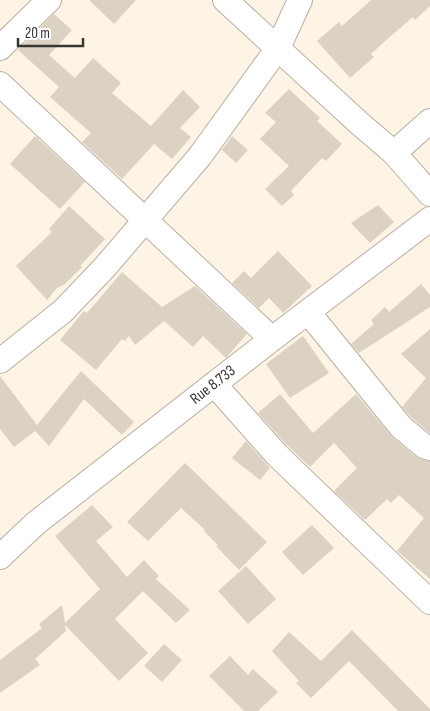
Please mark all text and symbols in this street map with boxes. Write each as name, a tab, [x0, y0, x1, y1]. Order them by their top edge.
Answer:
scale bar	[18, 15, 82, 47]
text: 20 m	[25, 24, 50, 43]
street label: Rue 8.733	[187, 361, 239, 409]

